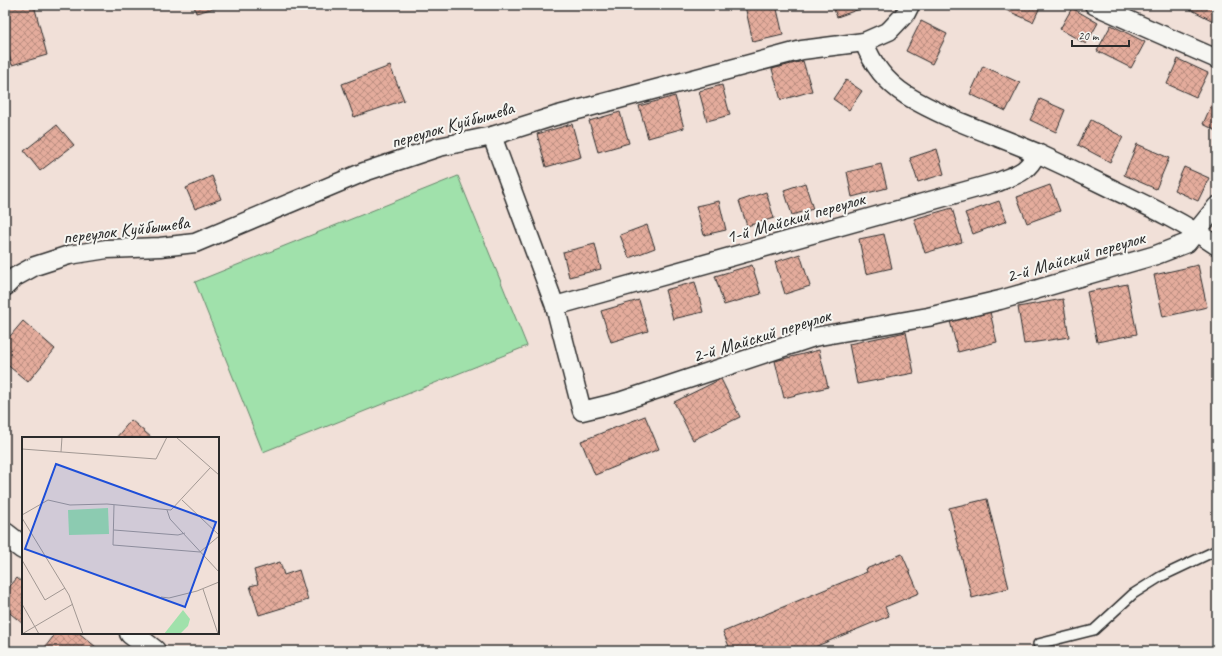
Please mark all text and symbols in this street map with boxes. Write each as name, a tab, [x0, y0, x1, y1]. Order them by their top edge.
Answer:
scale bar	[1072, 22, 1129, 48]
text: 20 m	[1078, 28, 1100, 44]
street label: переулок Куйбышева	[388, 96, 518, 154]
street label: 1-й Майский переулок	[723, 186, 869, 249]
street label: переулок Куйбышева	[62, 210, 192, 250]
street label: 2-й Майский переулок	[1003, 225, 1149, 288]
street label: 2-й Майский переулок	[689, 303, 835, 368]
inset map	[22, 437, 219, 634]

